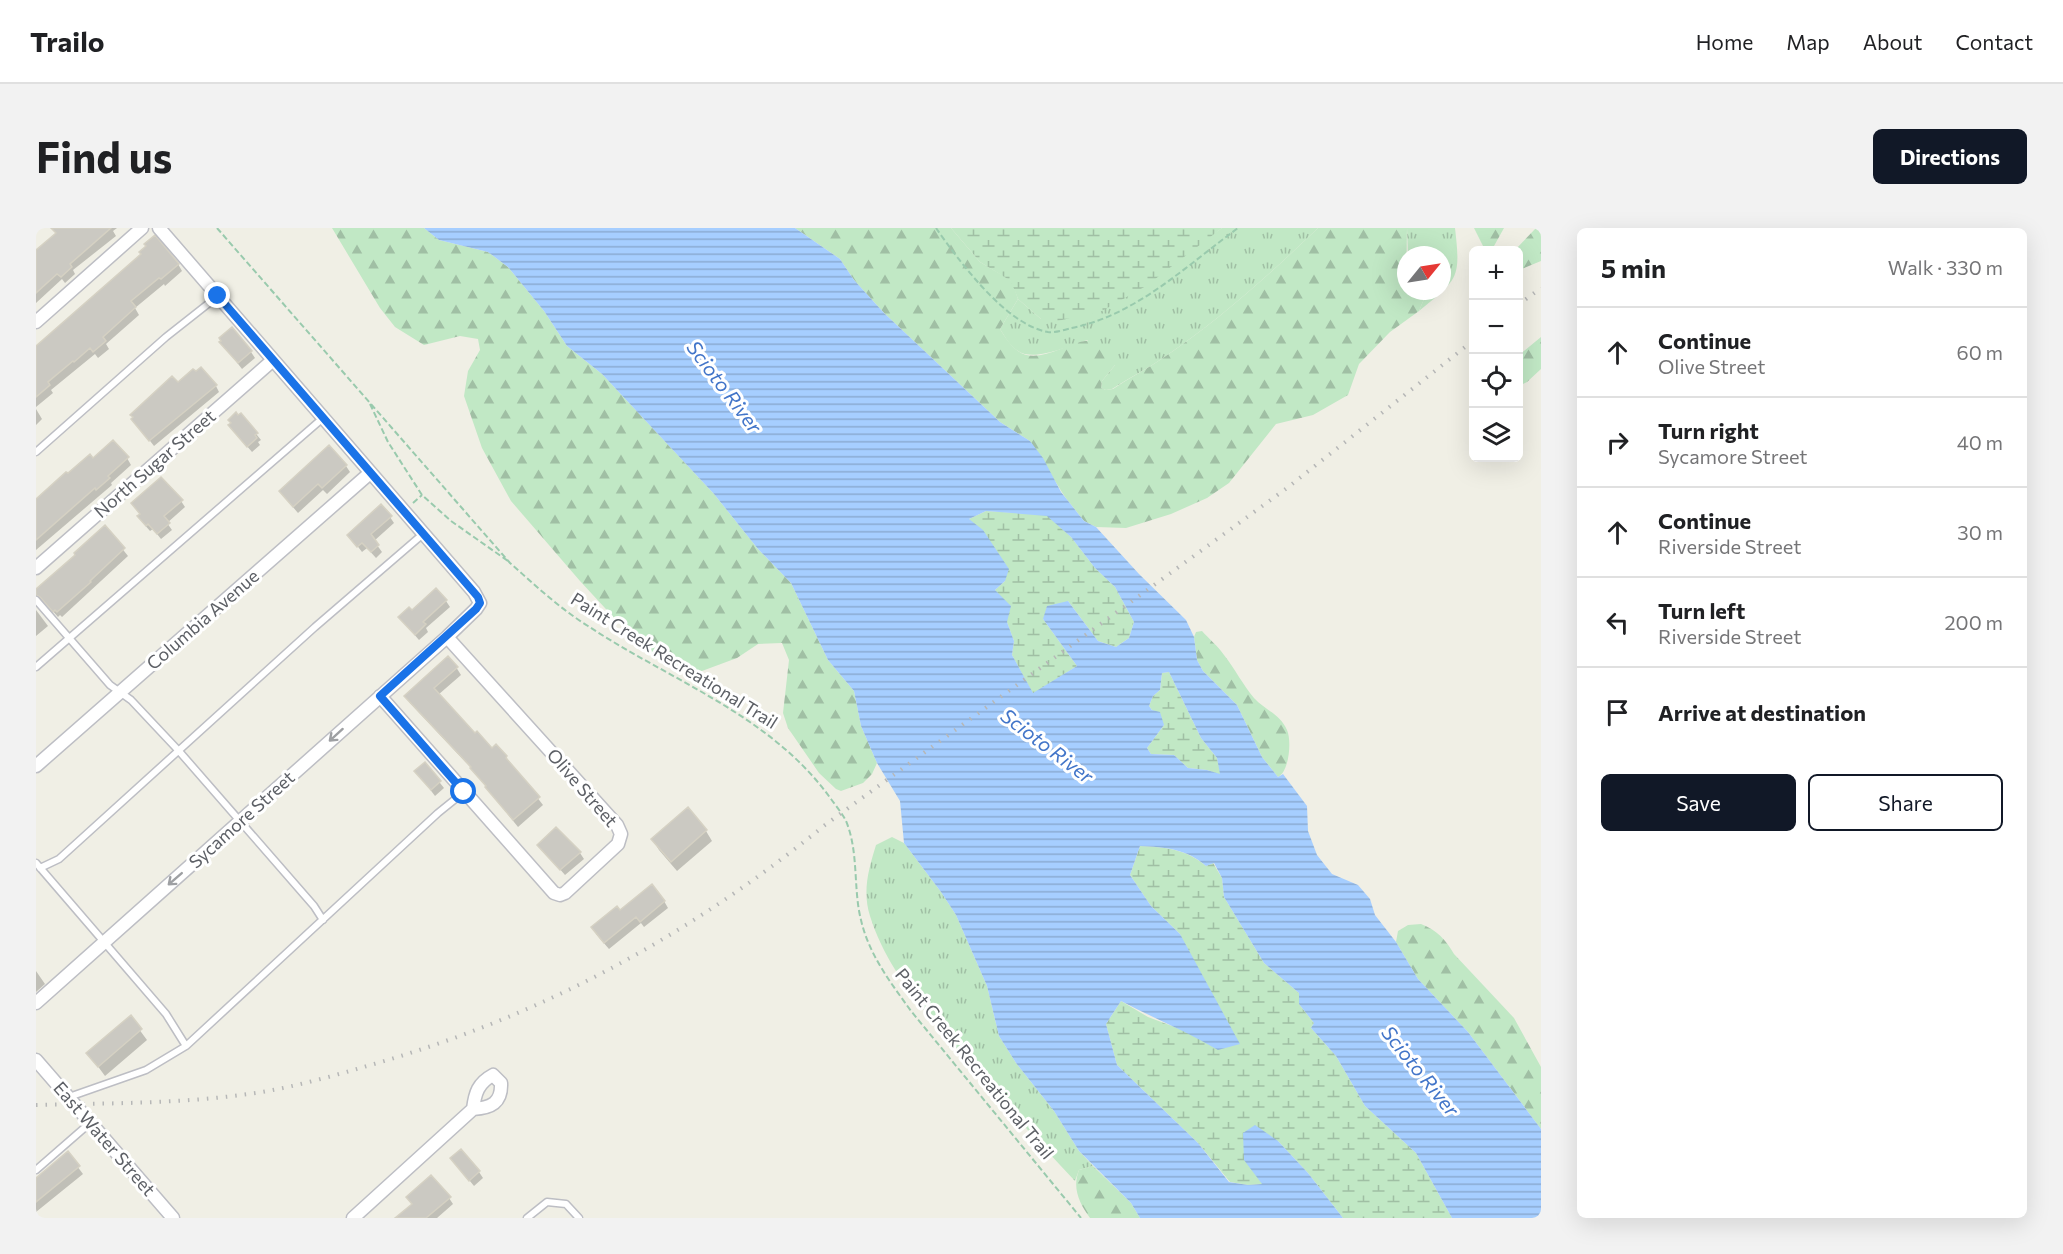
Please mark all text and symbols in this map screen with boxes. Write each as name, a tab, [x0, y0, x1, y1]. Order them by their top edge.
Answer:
text: Trailo	[30, 24, 105, 58]
text: Home	[1696, 29, 1753, 54]
text: Map	[1786, 29, 1830, 54]
text: About	[1863, 29, 1922, 54]
text: Contact	[1955, 29, 2033, 54]
button: Directions	[1873, 129, 2027, 184]
text: Find us	[36, 130, 172, 182]
north arrow	[1397, 246, 1451, 300]
map controls	[1469, 246, 1523, 462]
button: +	[1469, 246, 1523, 300]
text: 5 min	[1601, 252, 1666, 283]
text: Walk · 330 m	[1888, 255, 2003, 279]
route end	[204, 282, 230, 308]
button: −	[1469, 300, 1523, 354]
text: Continue	[1658, 327, 1751, 354]
water label: Scioto River	[682, 336, 768, 438]
icon: ahead	[1601, 336, 1634, 369]
text: 60 m	[1957, 340, 2003, 364]
button: locate	[1469, 354, 1523, 408]
text: Olive Street	[1658, 354, 1765, 378]
street label: North Sugar Street	[89, 404, 220, 522]
button: layers	[1469, 408, 1523, 462]
text: Turn right	[1658, 417, 1759, 444]
icon: right	[1601, 426, 1634, 459]
text: 40 m	[1957, 430, 2003, 454]
text: Sycamore Street	[1658, 444, 1808, 468]
text: Continue	[1658, 507, 1751, 534]
icon: ahead	[1601, 516, 1634, 549]
text: 30 m	[1957, 520, 2003, 544]
text: Riverside Street	[1658, 534, 1801, 558]
street label: Columbia Avenue	[142, 565, 263, 674]
street label: Paint Creek Recreational Trail	[567, 587, 782, 733]
text: Turn left	[1658, 597, 1745, 624]
icon: left	[1601, 606, 1634, 639]
text: 200 m	[1945, 610, 2003, 634]
text: Riverside Street	[1658, 624, 1801, 648]
icon: arrive	[1601, 696, 1634, 729]
text: Arrive at destination	[1658, 699, 1866, 726]
water label: Scioto River	[997, 703, 1099, 788]
one-way arrow	[329, 728, 344, 742]
street label: Olive Street	[543, 744, 623, 831]
street label: Sycamore Street	[184, 766, 299, 872]
button: Save	[1601, 774, 1796, 831]
button: Share	[1808, 774, 2003, 831]
route start	[450, 778, 476, 804]
one-way arrow	[168, 872, 183, 886]
street label: Paint Creek Recreational Trail	[891, 963, 1059, 1163]
water label: Scioto River	[1377, 1020, 1465, 1121]
street label: East Water Street	[49, 1077, 160, 1200]

